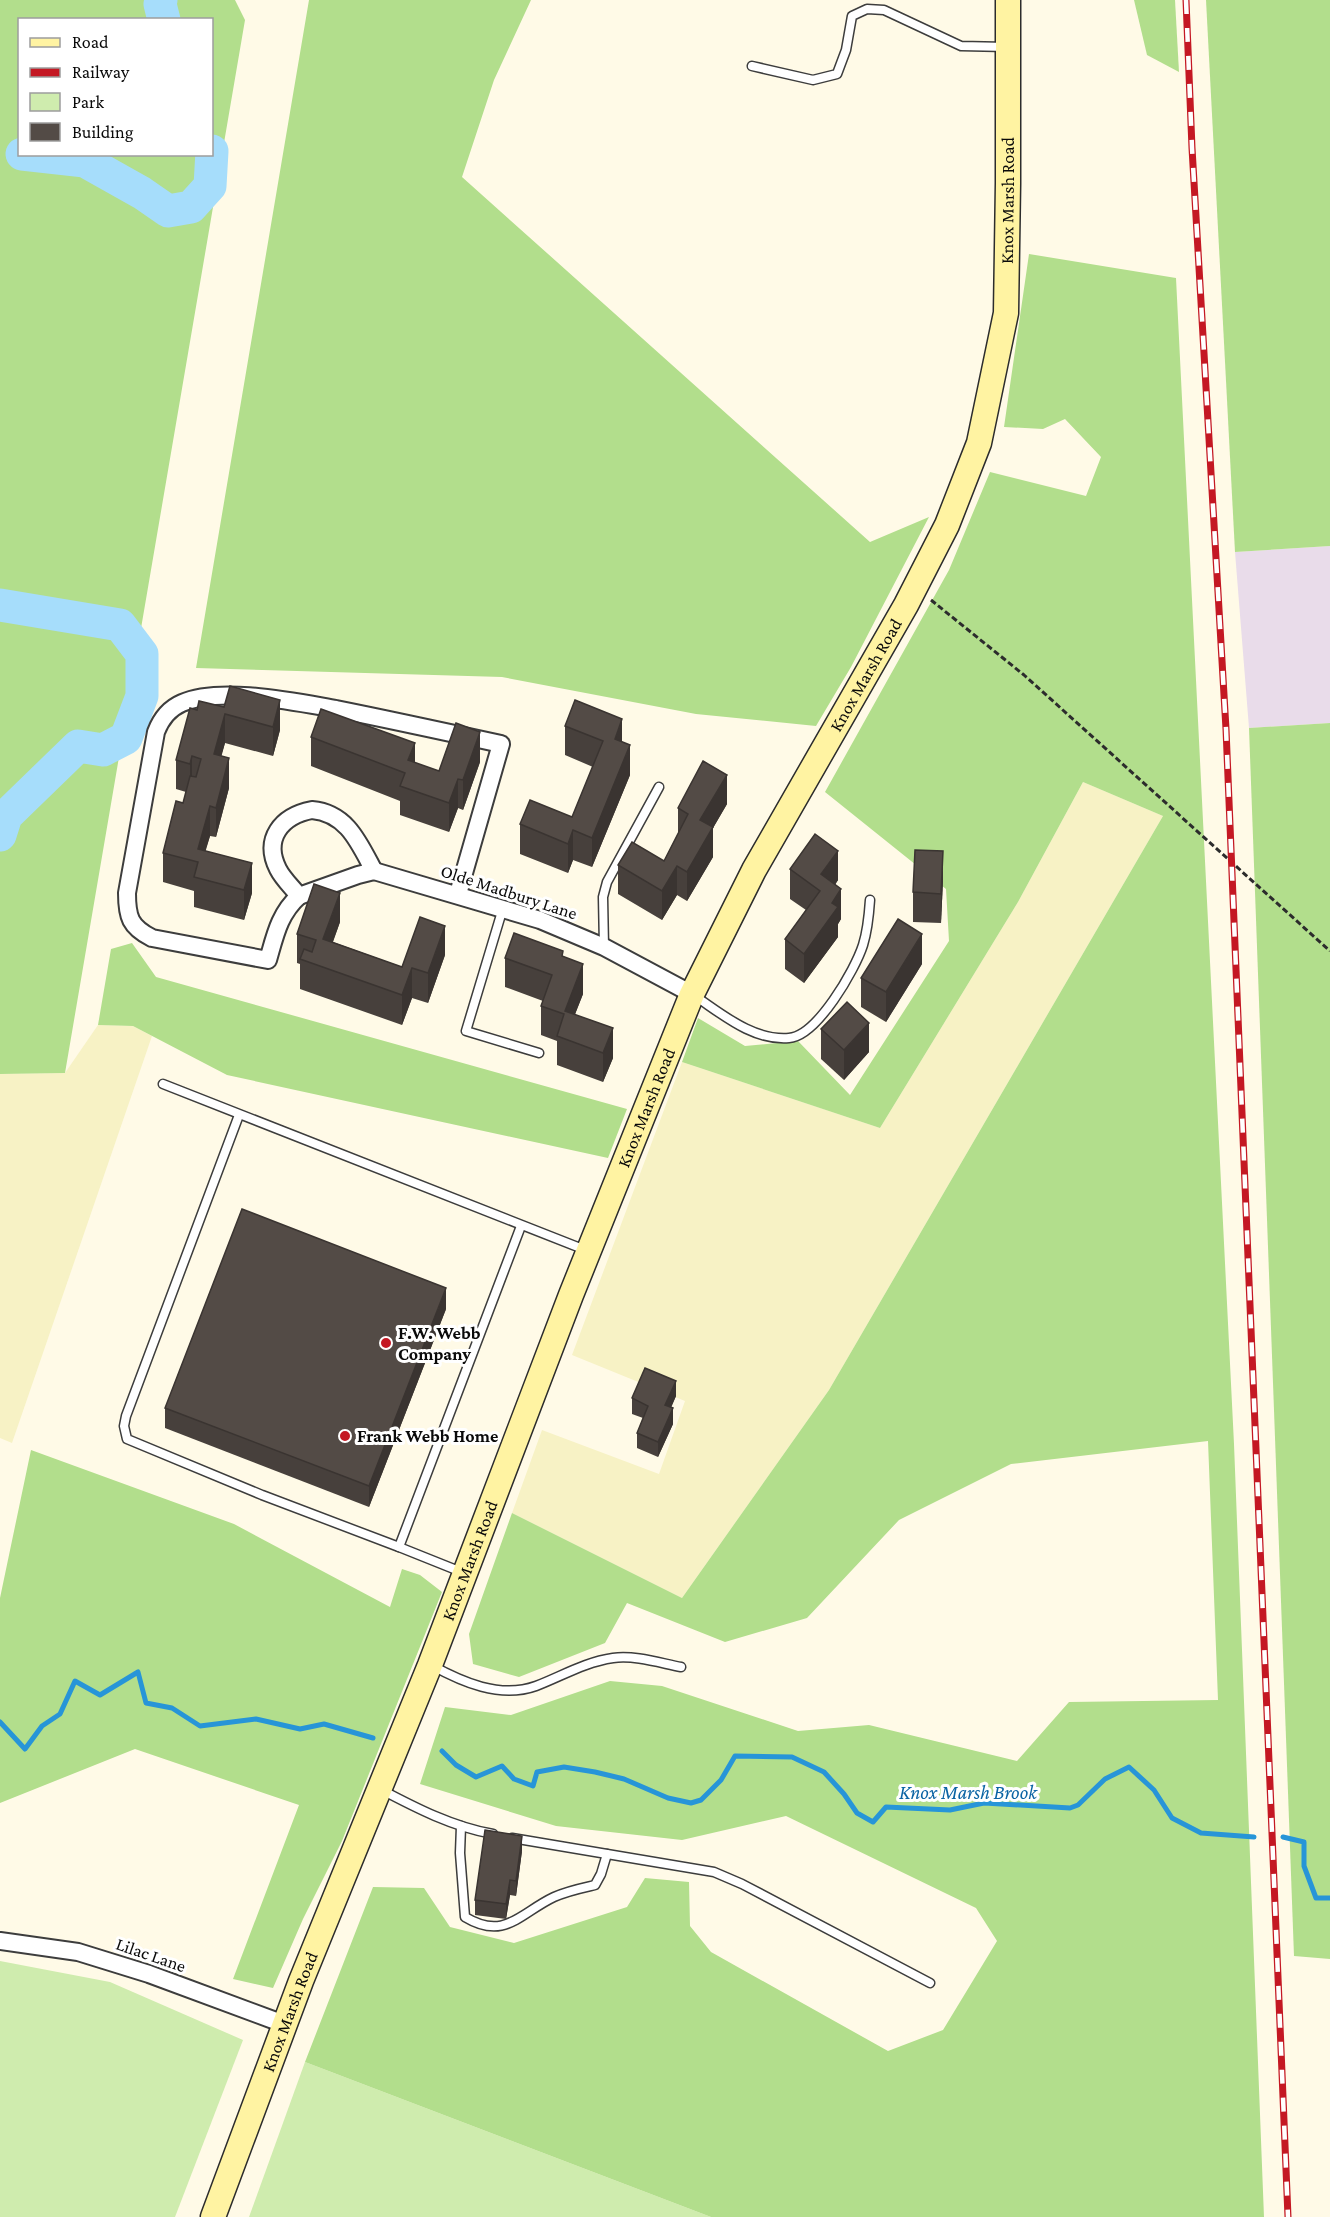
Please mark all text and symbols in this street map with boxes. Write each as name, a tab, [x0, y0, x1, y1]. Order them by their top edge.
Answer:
legend	[18, 18, 213, 156]
text: Road	[72, 32, 109, 52]
text: Railway	[72, 62, 130, 82]
text: Park	[72, 92, 104, 112]
text: Building	[72, 122, 134, 142]
street label: Knox Marsh Road	[997, 136, 1018, 264]
street label: Knox Marsh Road	[826, 615, 906, 735]
street label: Olde Madbury Lane	[438, 861, 580, 923]
street label: Knox Marsh Road	[613, 1045, 679, 1170]
place label: F.W. Webb Company	[398, 1323, 481, 1364]
marker: F.W. Webb Company	[379, 1336, 393, 1350]
place label: Frank Webb Home	[357, 1426, 498, 1446]
marker: Frank Webb Home	[338, 1429, 352, 1443]
street label: Knox Marsh Road	[438, 1497, 502, 1623]
water label: Knox Marsh Brook	[899, 1781, 1038, 1803]
street label: Lilac Lane	[113, 1934, 189, 1976]
street label: Knox Marsh Road	[258, 1948, 322, 2075]

